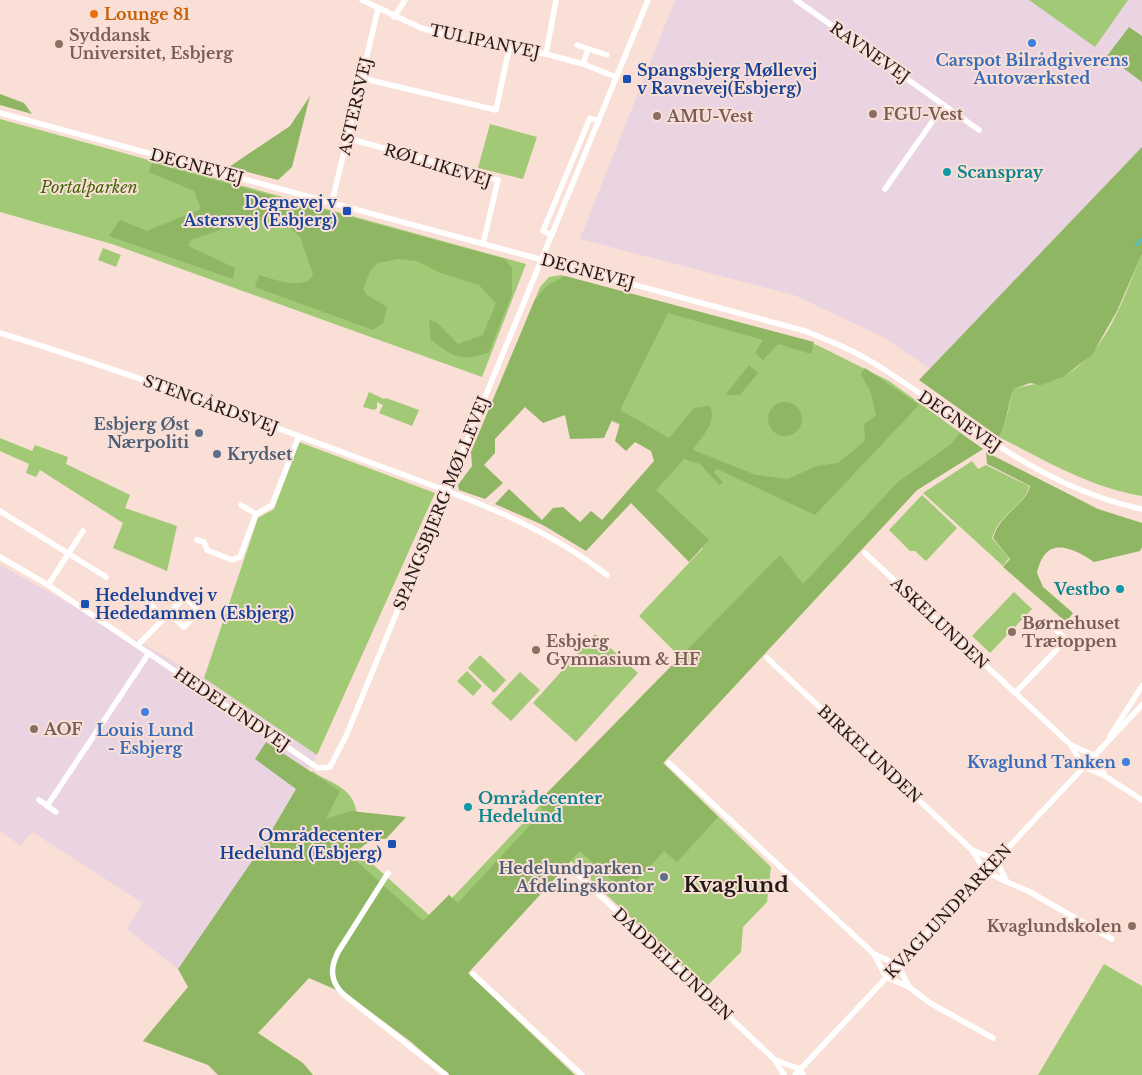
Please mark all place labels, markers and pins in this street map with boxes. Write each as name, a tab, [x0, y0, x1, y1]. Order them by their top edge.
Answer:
place label: Lounge 81	[104, 4, 190, 24]
marker: Lounge 81	[88, 8, 100, 20]
place label: Syddansk Universitet, Esbjerg	[69, 25, 234, 63]
marker: Carspot Bilrådgiverens Autoværksted	[1026, 37, 1038, 49]
marker: Syddansk Universitet, Esbjerg	[53, 38, 65, 50]
place label: Carspot Bilrådgiverens Autoværksted	[935, 50, 1129, 88]
place label: Spangsbjerg Møllevej v Ravnevej(Esbjerg)	[637, 60, 817, 98]
marker: Spangsbjerg Møllevej v Ravnevej(Esbjerg)	[621, 73, 633, 85]
place label: FGU-Vest	[883, 104, 964, 124]
place label: AMU-Vest	[666, 106, 754, 126]
marker: FGU-Vest	[867, 108, 879, 120]
marker: AMU-Vest	[651, 110, 663, 122]
place label: Scanspray	[957, 162, 1044, 182]
marker: Scanspray	[941, 166, 953, 178]
place label: Degnevej v Astersvej (Esbjerg)	[182, 192, 337, 230]
marker: Degnevej v Astersvej (Esbjerg)	[341, 205, 353, 217]
place label: Esbjerg Øst Nærpoliti	[93, 414, 190, 452]
marker: Esbjerg Øst Nærpoliti	[193, 427, 205, 439]
place label: Krydset	[227, 444, 293, 464]
marker: Krydset	[211, 448, 223, 460]
place label: Vestbo	[1053, 579, 1110, 599]
marker: Vestbo	[1114, 583, 1126, 595]
place label: Hedelundvej v Hededammen (Esbjerg)	[95, 585, 294, 623]
marker: Hedelundvej v Hededammen (Esbjerg)	[79, 598, 91, 610]
place label: Børnehuset Trætoppen	[1022, 613, 1121, 651]
marker: Børnehuset Trætoppen	[1006, 626, 1018, 638]
place label: Esbjerg Gymnasium & HF	[546, 631, 700, 669]
marker: Esbjerg Gymnasium & HF	[530, 644, 542, 656]
marker: Louis Lund - Esbjerg	[139, 706, 151, 718]
place label: AOF	[43, 719, 82, 739]
place label: Louis Lund - Esbjerg	[96, 720, 194, 758]
marker: AOF	[28, 723, 40, 735]
place label: Kvaglund Tanken	[967, 752, 1116, 772]
marker: Kvaglund Tanken	[1120, 756, 1132, 768]
place label: Områdecenter Hedelund	[478, 788, 602, 826]
marker: Områdecenter Hedelund	[462, 801, 474, 813]
place label: Områdecenter Hedelund (Esbjerg)	[220, 825, 382, 863]
marker: Områdecenter Hedelund (Esbjerg)	[386, 838, 398, 850]
place label: Hedelundparken - Afdelingskontor	[499, 858, 654, 896]
marker: Hedelundparken - Afdelingskontor	[658, 871, 670, 883]
place label: Kvaglundskolen	[987, 916, 1122, 936]
marker: Kvaglundskolen	[1126, 920, 1138, 932]

